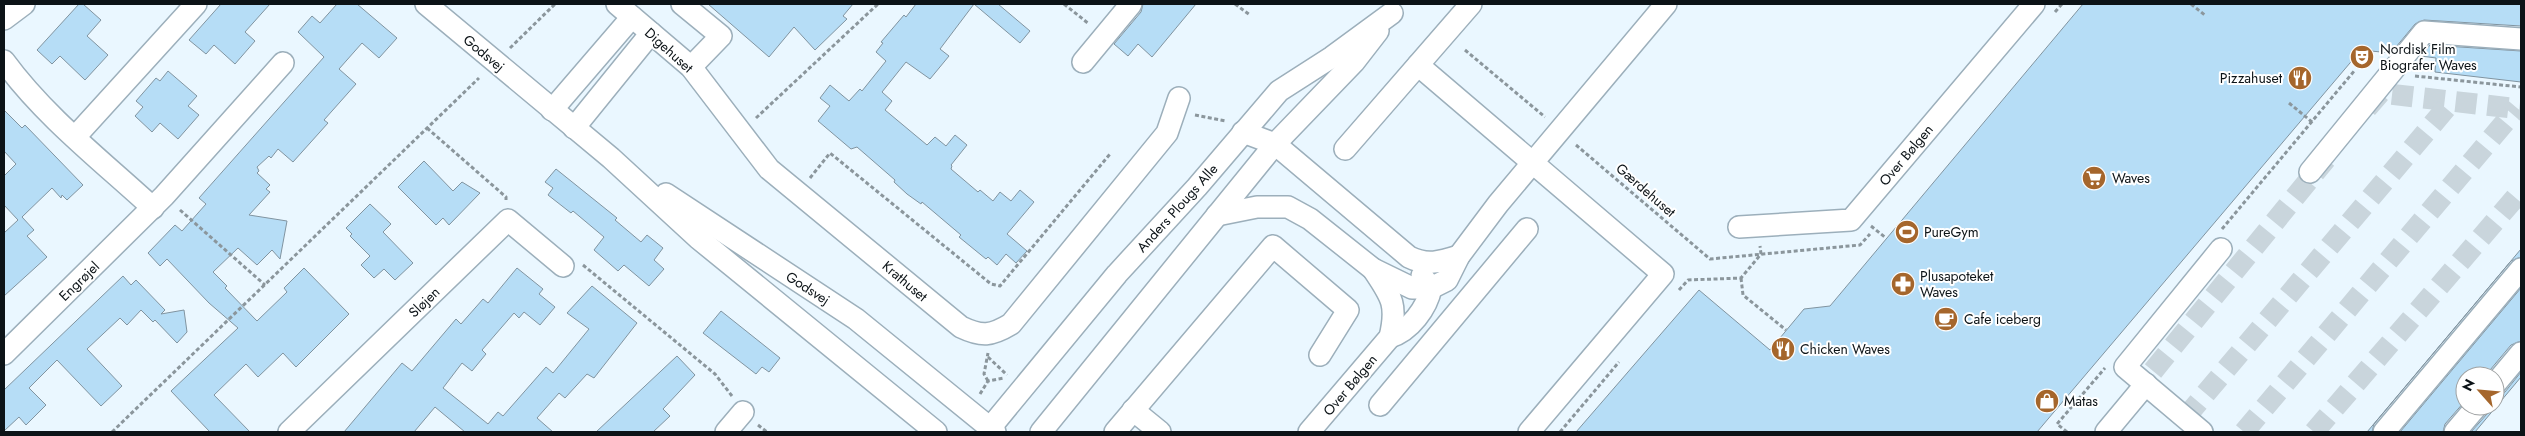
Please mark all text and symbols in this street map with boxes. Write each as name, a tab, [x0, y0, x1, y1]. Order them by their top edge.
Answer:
street label: Digehuset	[640, 23, 698, 78]
street label: Godsvej	[459, 30, 509, 76]
place label: Nordisk Film Biografer Waves	[2380, 39, 2477, 75]
theatre icon: Nordisk Film Biografer Waves	[2349, 44, 2375, 70]
restaurant icon: Pizzahuset	[2287, 65, 2313, 91]
place label: Pizzahuset	[2220, 68, 2283, 88]
street label: Over Bølgen	[1874, 120, 1938, 190]
street label: Gærdehuset	[1612, 158, 1681, 222]
street label: Anders Plougs Alle	[1132, 159, 1222, 257]
supermarket icon: Waves	[2081, 165, 2107, 191]
place label: Waves	[2112, 168, 2150, 188]
sports icon: PureGym	[1894, 219, 1920, 245]
place label: PureGym	[1924, 222, 1979, 242]
street label: Krathuset	[878, 256, 932, 306]
street label: Engrøjel	[54, 257, 104, 305]
street label: Godsvej	[782, 266, 834, 310]
place label: Plusapoteket Waves	[1920, 266, 1994, 302]
pharmacy icon: Plusapoteket Waves	[1890, 271, 1916, 297]
street label: Sløjen	[404, 282, 444, 322]
cafe icon: Cafe iceberg	[1933, 306, 1959, 332]
place label: Cafe iceberg	[1964, 309, 2041, 329]
restaurant icon: Chicken Waves	[1770, 336, 1796, 362]
place label: Chicken Waves	[1800, 339, 1890, 359]
street label: Over Bølgen	[1318, 350, 1382, 420]
north arrow	[2455, 366, 2505, 416]
text: N	[2457, 376, 2480, 395]
shop icon: Matas	[2034, 388, 2060, 414]
place label: Matas	[2064, 391, 2098, 411]

